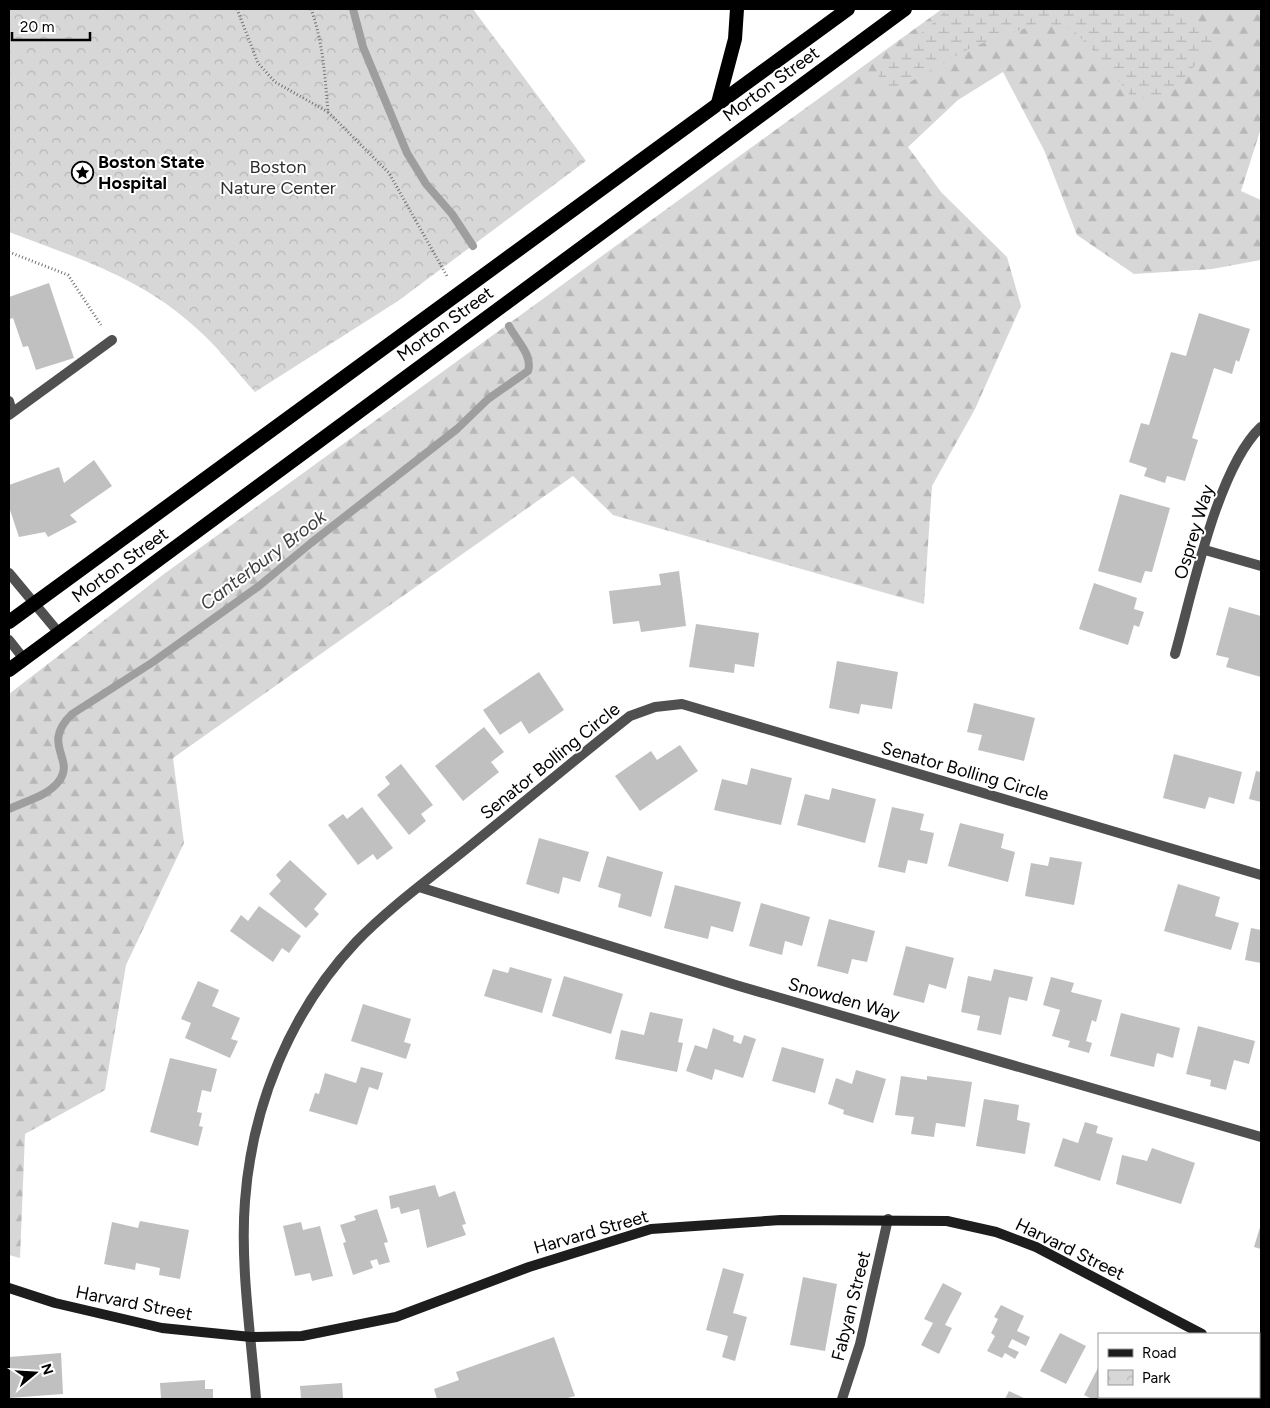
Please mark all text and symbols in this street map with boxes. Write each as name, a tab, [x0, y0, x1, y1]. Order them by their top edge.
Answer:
scale bar	[12, 10, 90, 42]
text: 20 m	[20, 18, 54, 36]
street label: Morton Street	[718, 42, 824, 126]
place label: Boston State Hospital	[98, 151, 205, 194]
park label: Boston Nature Center	[220, 156, 336, 199]
place icon: Boston State Hospital	[70, 160, 94, 184]
street label: Morton Street	[392, 282, 498, 366]
street label: Osprey Way	[1169, 482, 1219, 582]
water label: Canterbury Brook	[195, 505, 331, 615]
street label: Morton Street	[67, 523, 173, 607]
street label: Senator Bolling Circle	[476, 698, 624, 824]
street label: Senator Bolling Circle	[879, 737, 1051, 805]
street label: Snowden Way	[786, 973, 903, 1026]
street label: Harvard Street	[531, 1205, 651, 1259]
street label: Harvard Street	[1012, 1213, 1128, 1285]
street label: Fabyan Street	[827, 1249, 875, 1363]
street label: Harvard Street	[74, 1281, 194, 1325]
legend	[1098, 1333, 1260, 1398]
text: Road	[1142, 1344, 1177, 1362]
north arrow	[10, 1348, 60, 1398]
text: N	[37, 1361, 57, 1377]
text: Park	[1142, 1369, 1171, 1387]

